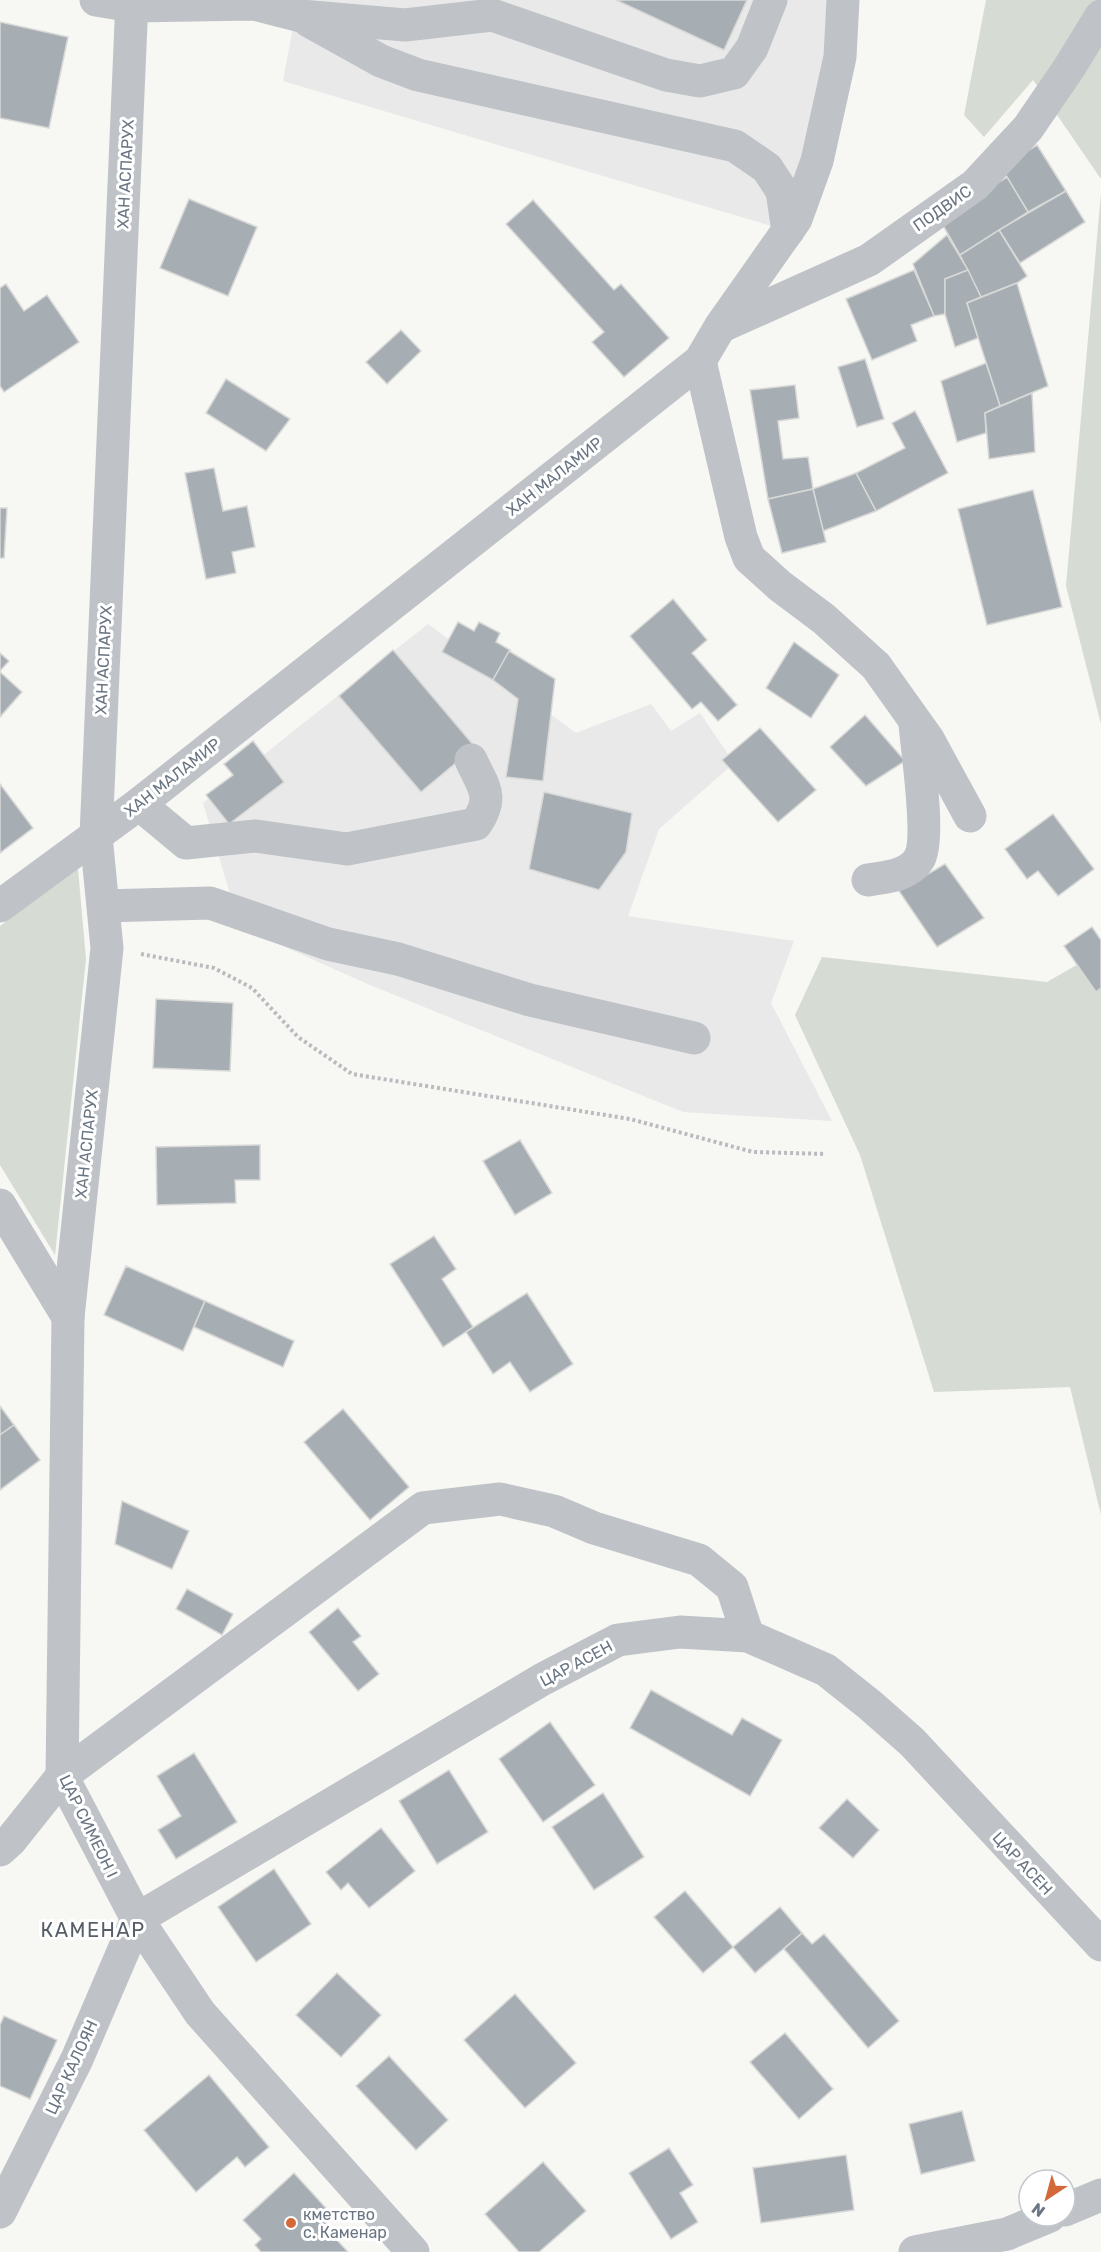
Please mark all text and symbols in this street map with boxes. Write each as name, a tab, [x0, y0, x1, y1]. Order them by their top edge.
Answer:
street label: ХАН АСПАРУХ	[113, 119, 138, 229]
street label: ПОДВИС	[909, 181, 975, 235]
street label: ХАН МАЛАМИР	[503, 433, 606, 520]
street label: ХАН АСПАРУХ	[91, 605, 116, 715]
street label: ХАН МАЛАМИР	[121, 734, 224, 821]
street label: ХАН АСПАРУХ	[71, 1089, 102, 1200]
street label: ЦАР АСЕН	[537, 1636, 616, 1690]
street label: ЦАР СИМЕОН I	[55, 1772, 122, 1881]
street label: ЦАР АСЕН	[989, 1828, 1057, 1899]
district label: КАМЕНАР	[40, 1918, 146, 1942]
street label: ЦАР КАЛОЯН	[41, 2017, 102, 2117]
north arrow	[1017, 2168, 1077, 2228]
text: N	[1028, 2199, 1049, 2221]
place label: кметство с. Каменар	[303, 2205, 387, 2242]
marker: кметство с. Каменар	[284, 2216, 298, 2230]

